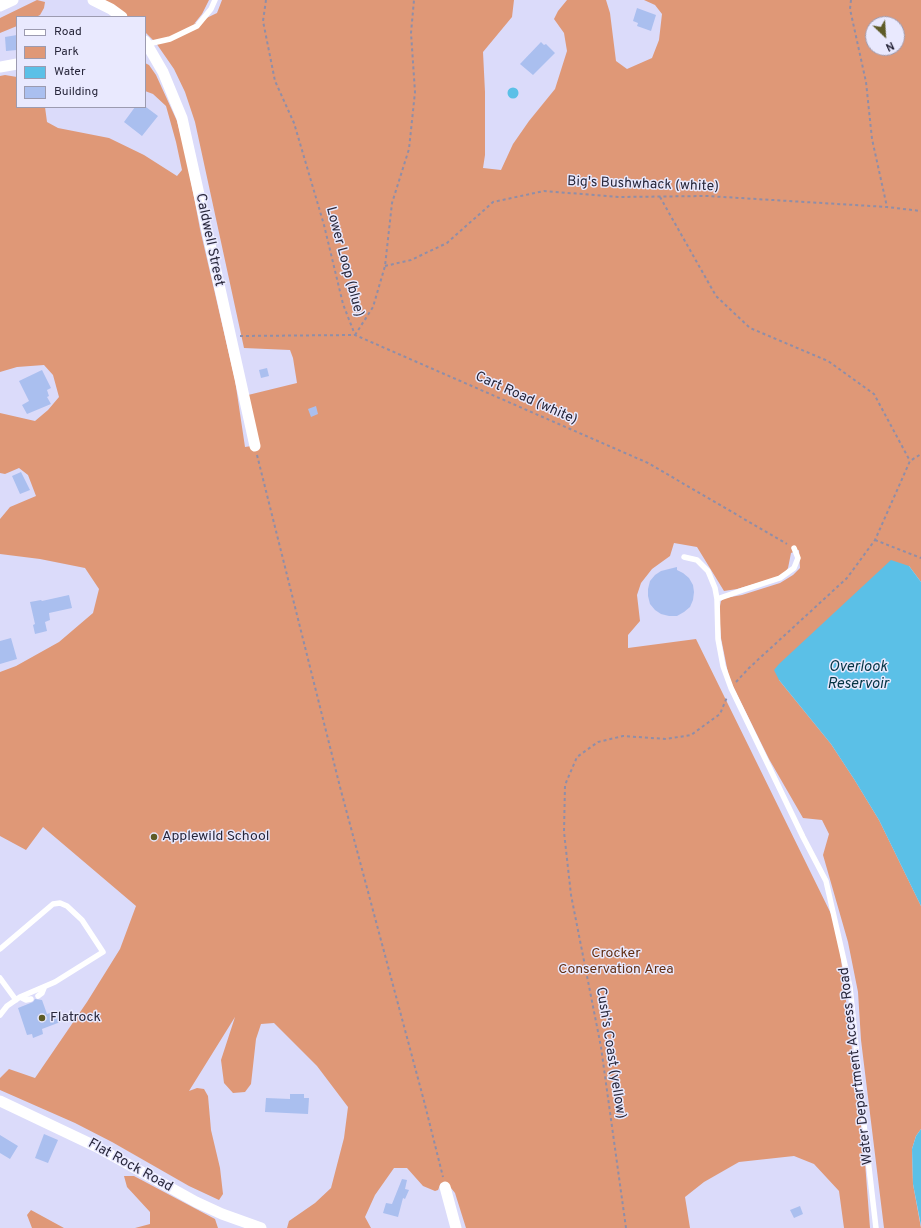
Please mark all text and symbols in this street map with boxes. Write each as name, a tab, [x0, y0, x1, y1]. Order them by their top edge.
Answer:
legend	[16, 16, 146, 108]
north arrow	[865, 16, 905, 56]
text: Road	[54, 24, 82, 40]
text: N	[883, 38, 896, 54]
text: Park	[54, 44, 79, 60]
text: Water	[54, 64, 86, 80]
text: Building	[54, 84, 98, 100]
street label: Big's Bushwhack (white)	[567, 174, 719, 196]
street label: Caldwell Street	[191, 192, 227, 288]
street label: Lower Loop (blue)	[321, 205, 367, 319]
street label: Cart Road (white)	[472, 369, 580, 429]
water label: Overlook Reservoir	[827, 659, 889, 694]
place label: Applewild School	[162, 829, 269, 845]
marker: Applewild School	[149, 832, 159, 842]
park label: Crocker Conservation Area	[558, 946, 674, 978]
street label: Water Department Access Road	[837, 966, 877, 1166]
street label: Cush's Coast (yellow)	[591, 986, 629, 1120]
place label: Flatrock	[50, 1010, 101, 1026]
marker: Flatrock	[37, 1013, 47, 1023]
street label: Flat Rock Road	[85, 1136, 175, 1196]

